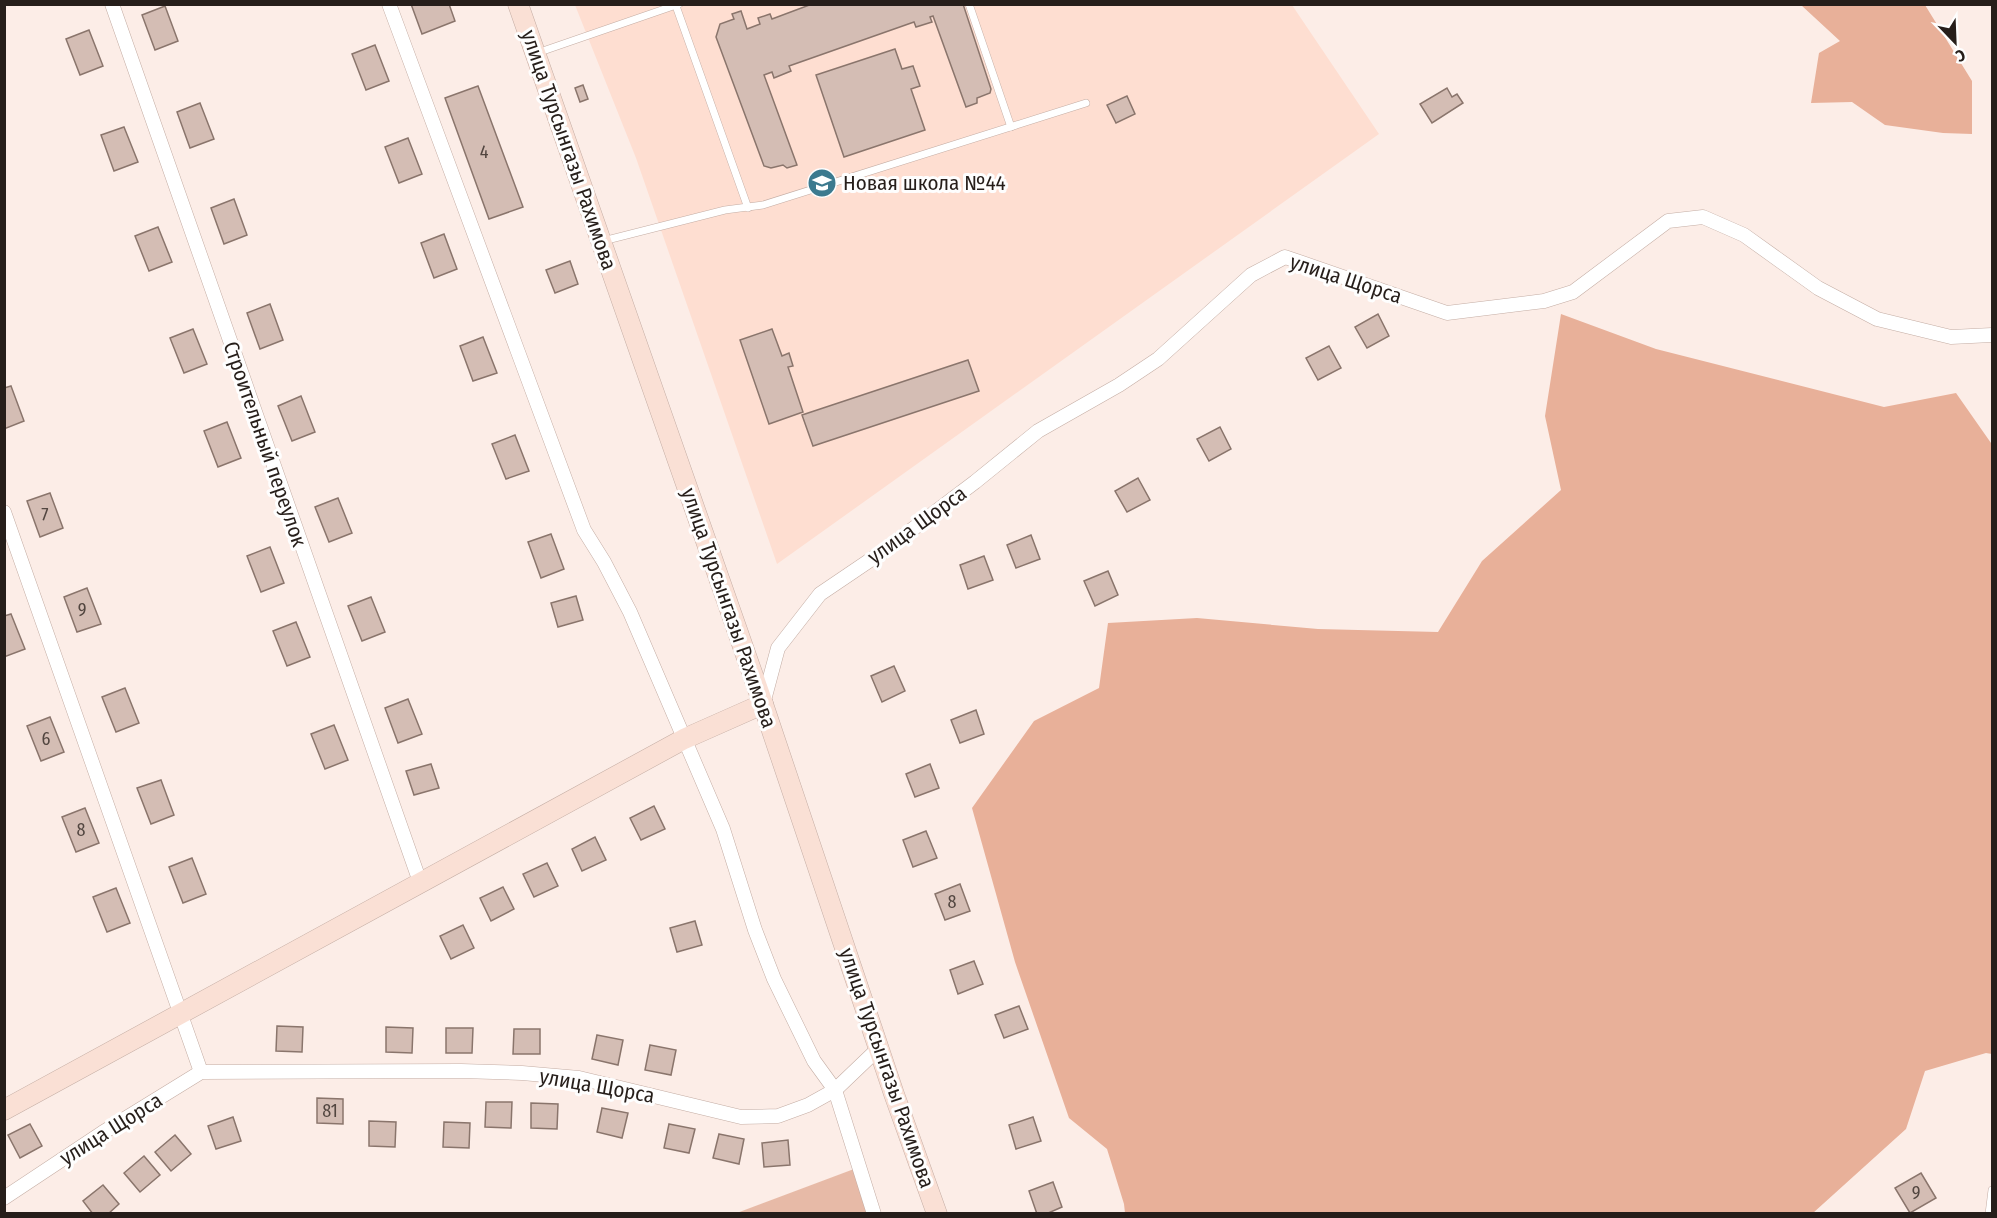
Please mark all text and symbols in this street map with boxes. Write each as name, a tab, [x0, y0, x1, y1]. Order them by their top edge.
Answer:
north arrow	[1925, 12, 1985, 72]
street label: улица Турсынгазы Рахимова	[516, 27, 622, 273]
text: С	[1953, 45, 1968, 66]
house number: 4	[480, 141, 489, 163]
school or university icon: Новая школа №44	[806, 167, 838, 199]
place label: Новая школа №44	[843, 170, 1006, 196]
street label: улица Щорса	[1287, 249, 1405, 309]
street label: Строительный переулок	[218, 338, 312, 550]
street label: улица Щорса	[862, 480, 972, 570]
street label: улица Турсынгазы Рахимова	[676, 485, 782, 731]
house number: 7	[41, 504, 49, 526]
house number: 9	[78, 599, 86, 621]
house number: 6	[42, 728, 51, 750]
house number: 8	[77, 819, 86, 841]
house number: 8	[948, 891, 957, 913]
street label: улица Турсынгазы Рахимова	[834, 945, 940, 1191]
street label: улица Щорса	[537, 1063, 657, 1109]
street label: улица Щорса	[55, 1087, 167, 1171]
house number: 81	[322, 1100, 338, 1122]
house number: 9	[1912, 1182, 1920, 1204]

